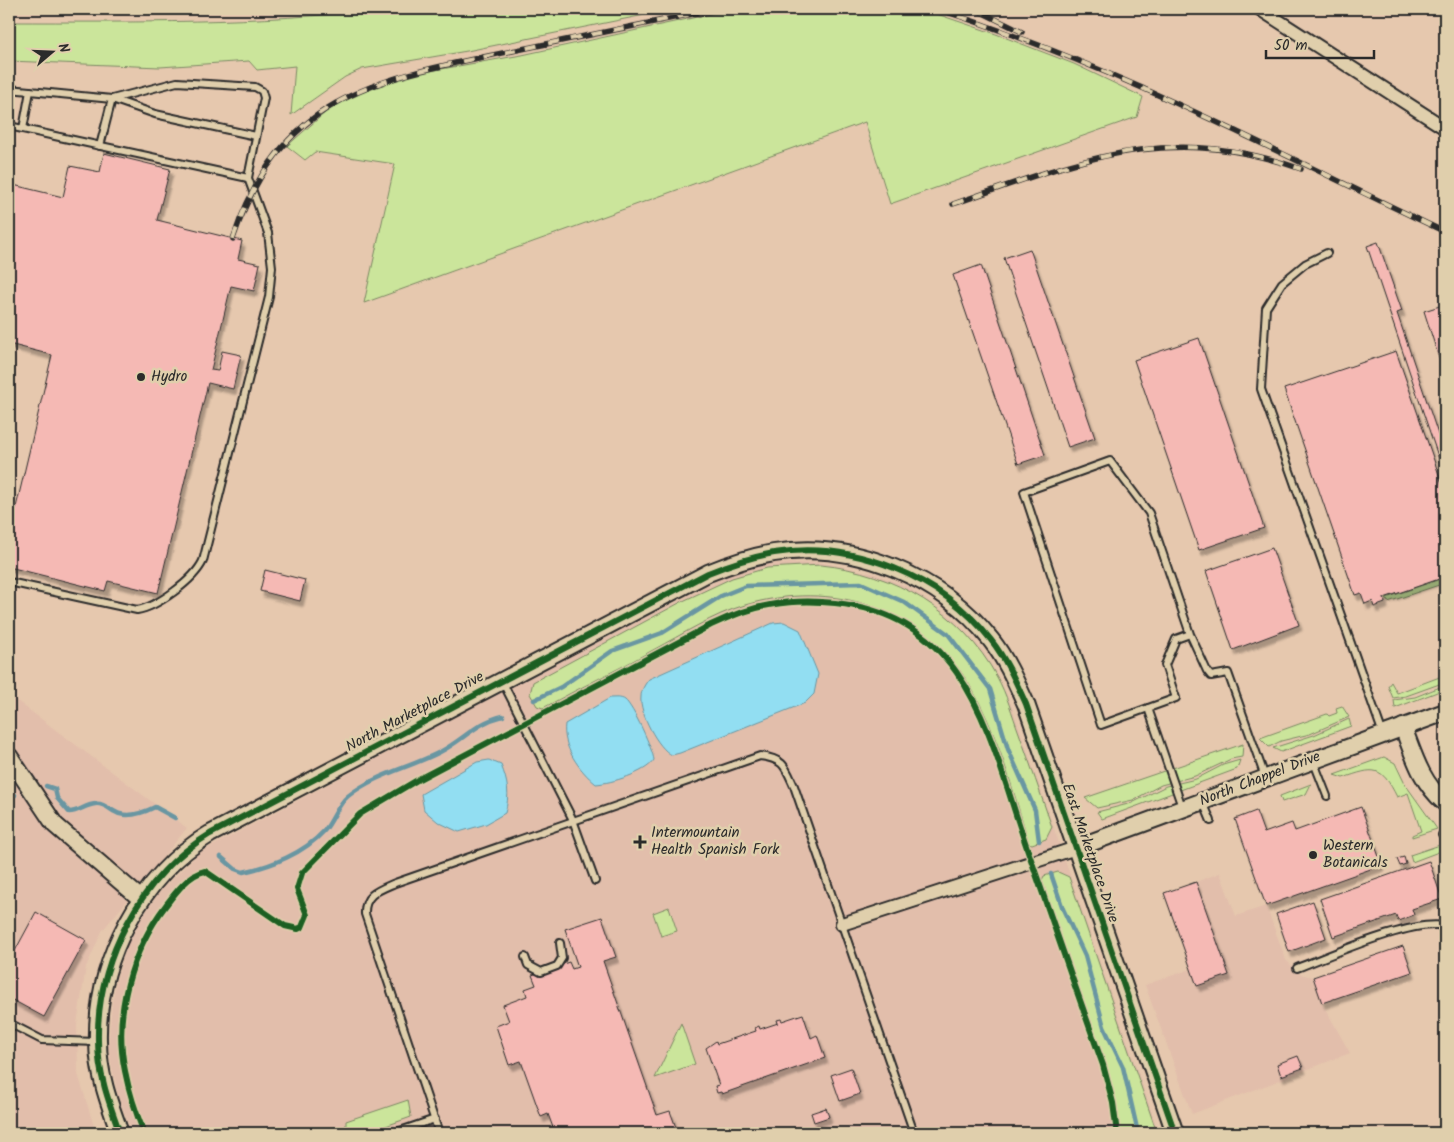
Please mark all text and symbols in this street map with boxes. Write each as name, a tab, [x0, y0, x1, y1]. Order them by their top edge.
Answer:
north arrow	[28, 28, 78, 78]
scale bar	[1266, 28, 1374, 60]
text: 50 m	[1274, 34, 1308, 58]
text: N	[52, 40, 75, 56]
place label: Hydro	[151, 365, 188, 389]
marker: Hydro	[135, 371, 147, 383]
street label: North Marketplace Drive	[341, 665, 489, 759]
street label: North Chappel Drive	[1196, 745, 1324, 813]
street label: East Marketplace Drive	[1055, 780, 1125, 926]
place label: Intermountain Health Spanish Fork	[651, 821, 780, 862]
place label: Western Botanicals	[1323, 834, 1388, 875]
marker: Intermountain Health Spanish Fork	[633, 835, 647, 849]
marker: Western Botanicals	[1307, 849, 1319, 861]

